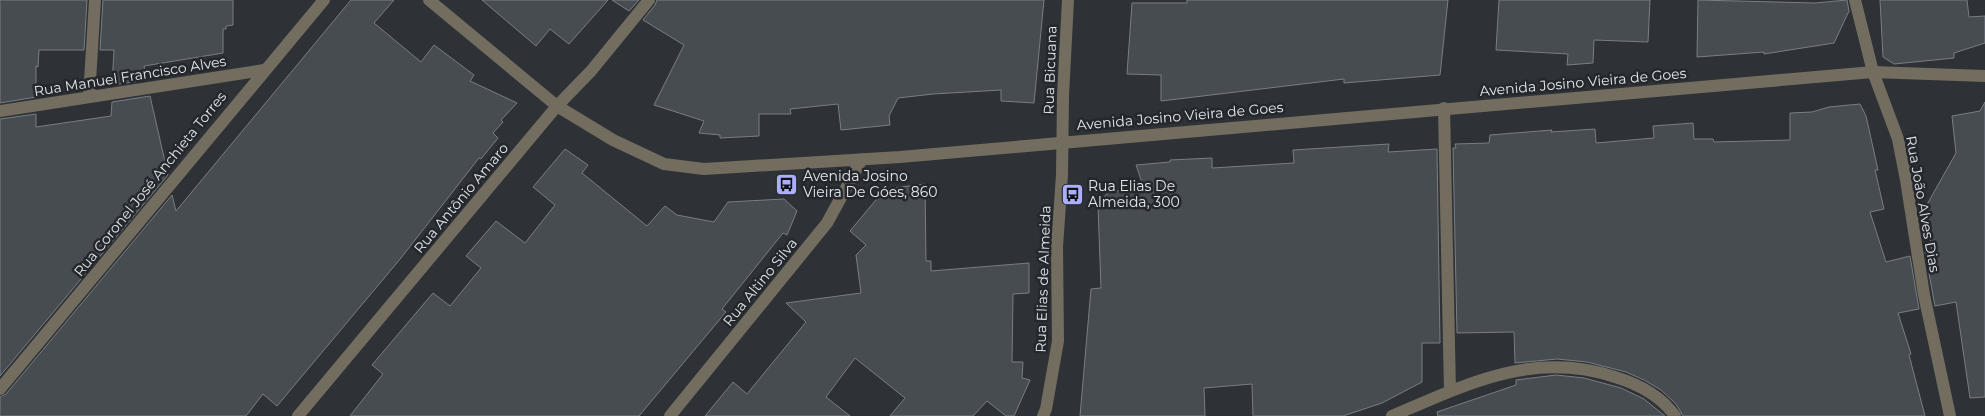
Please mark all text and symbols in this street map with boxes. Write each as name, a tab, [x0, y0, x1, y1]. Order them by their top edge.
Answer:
street label: Rua Bicuana	[1039, 25, 1061, 115]
street label: Rua Manuel Francisco Alves	[33, 52, 228, 100]
street label: Avenida Josino Vieira de Goes	[1479, 64, 1687, 100]
street label: Rua Coronel José Anchieta Torres	[70, 88, 230, 280]
street label: Avenida Josino Vieira de Goes	[1076, 98, 1284, 134]
street label: Rua João Alves Dias	[1902, 134, 1944, 274]
street label: Rua Antônio Amaro	[410, 139, 512, 257]
place label: Avenida Josino Vieira De Góes, 860	[803, 167, 937, 201]
bus stop icon: Avenida Josino Vieira De Góes, 860	[775, 172, 799, 196]
place label: Rua Elias De Almeida, 300	[1088, 177, 1180, 211]
bus stop icon: Rua Elias De Almeida, 300	[1060, 182, 1084, 206]
street label: Rua Elias de Almeida	[1031, 205, 1055, 353]
street label: Rua Altino Silva	[719, 234, 801, 330]

